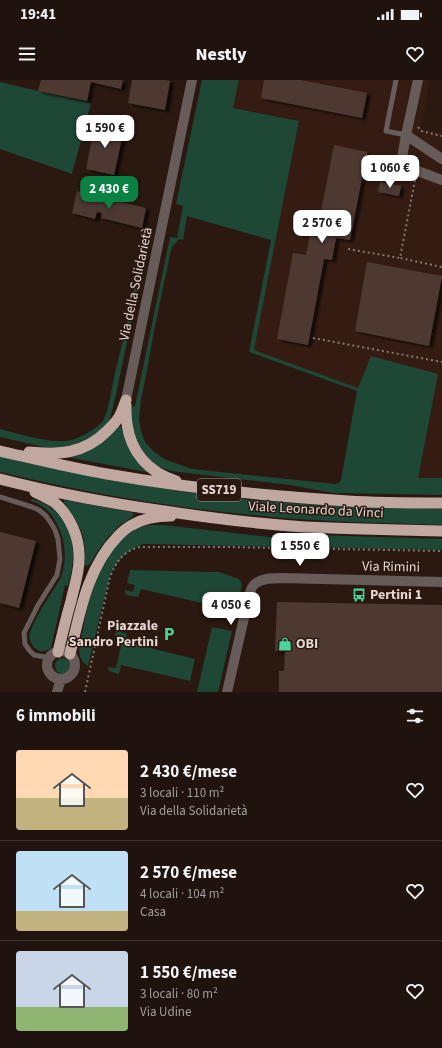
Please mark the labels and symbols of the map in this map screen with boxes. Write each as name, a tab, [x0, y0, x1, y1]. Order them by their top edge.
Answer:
pin: 1 590 €	[68, 115, 142, 149]
pin: 1 060 €	[353, 155, 427, 189]
pin: 2 430 €	[72, 176, 146, 210]
pin: 2 570 €	[285, 210, 359, 244]
street label: Via della Solidarietà	[114, 225, 158, 343]
road number: SS719	[197, 479, 241, 501]
street label: Viale Leonardo da Vinci	[248, 496, 384, 524]
pin: 1 550 €	[263, 533, 337, 567]
street label: Via Rimini	[362, 556, 420, 578]
place label: Pertini 1	[370, 585, 422, 605]
bus stop icon: Pertini 1	[351, 587, 367, 603]
pin: 4 050 €	[194, 592, 268, 626]
place label: Piazzale Sandro Pertini	[69, 616, 158, 652]
parking icon: Piazzale Sandro Pertini	[161, 626, 177, 642]
place label: OBI	[296, 634, 318, 654]
shop icon: OBI	[277, 636, 293, 652]

